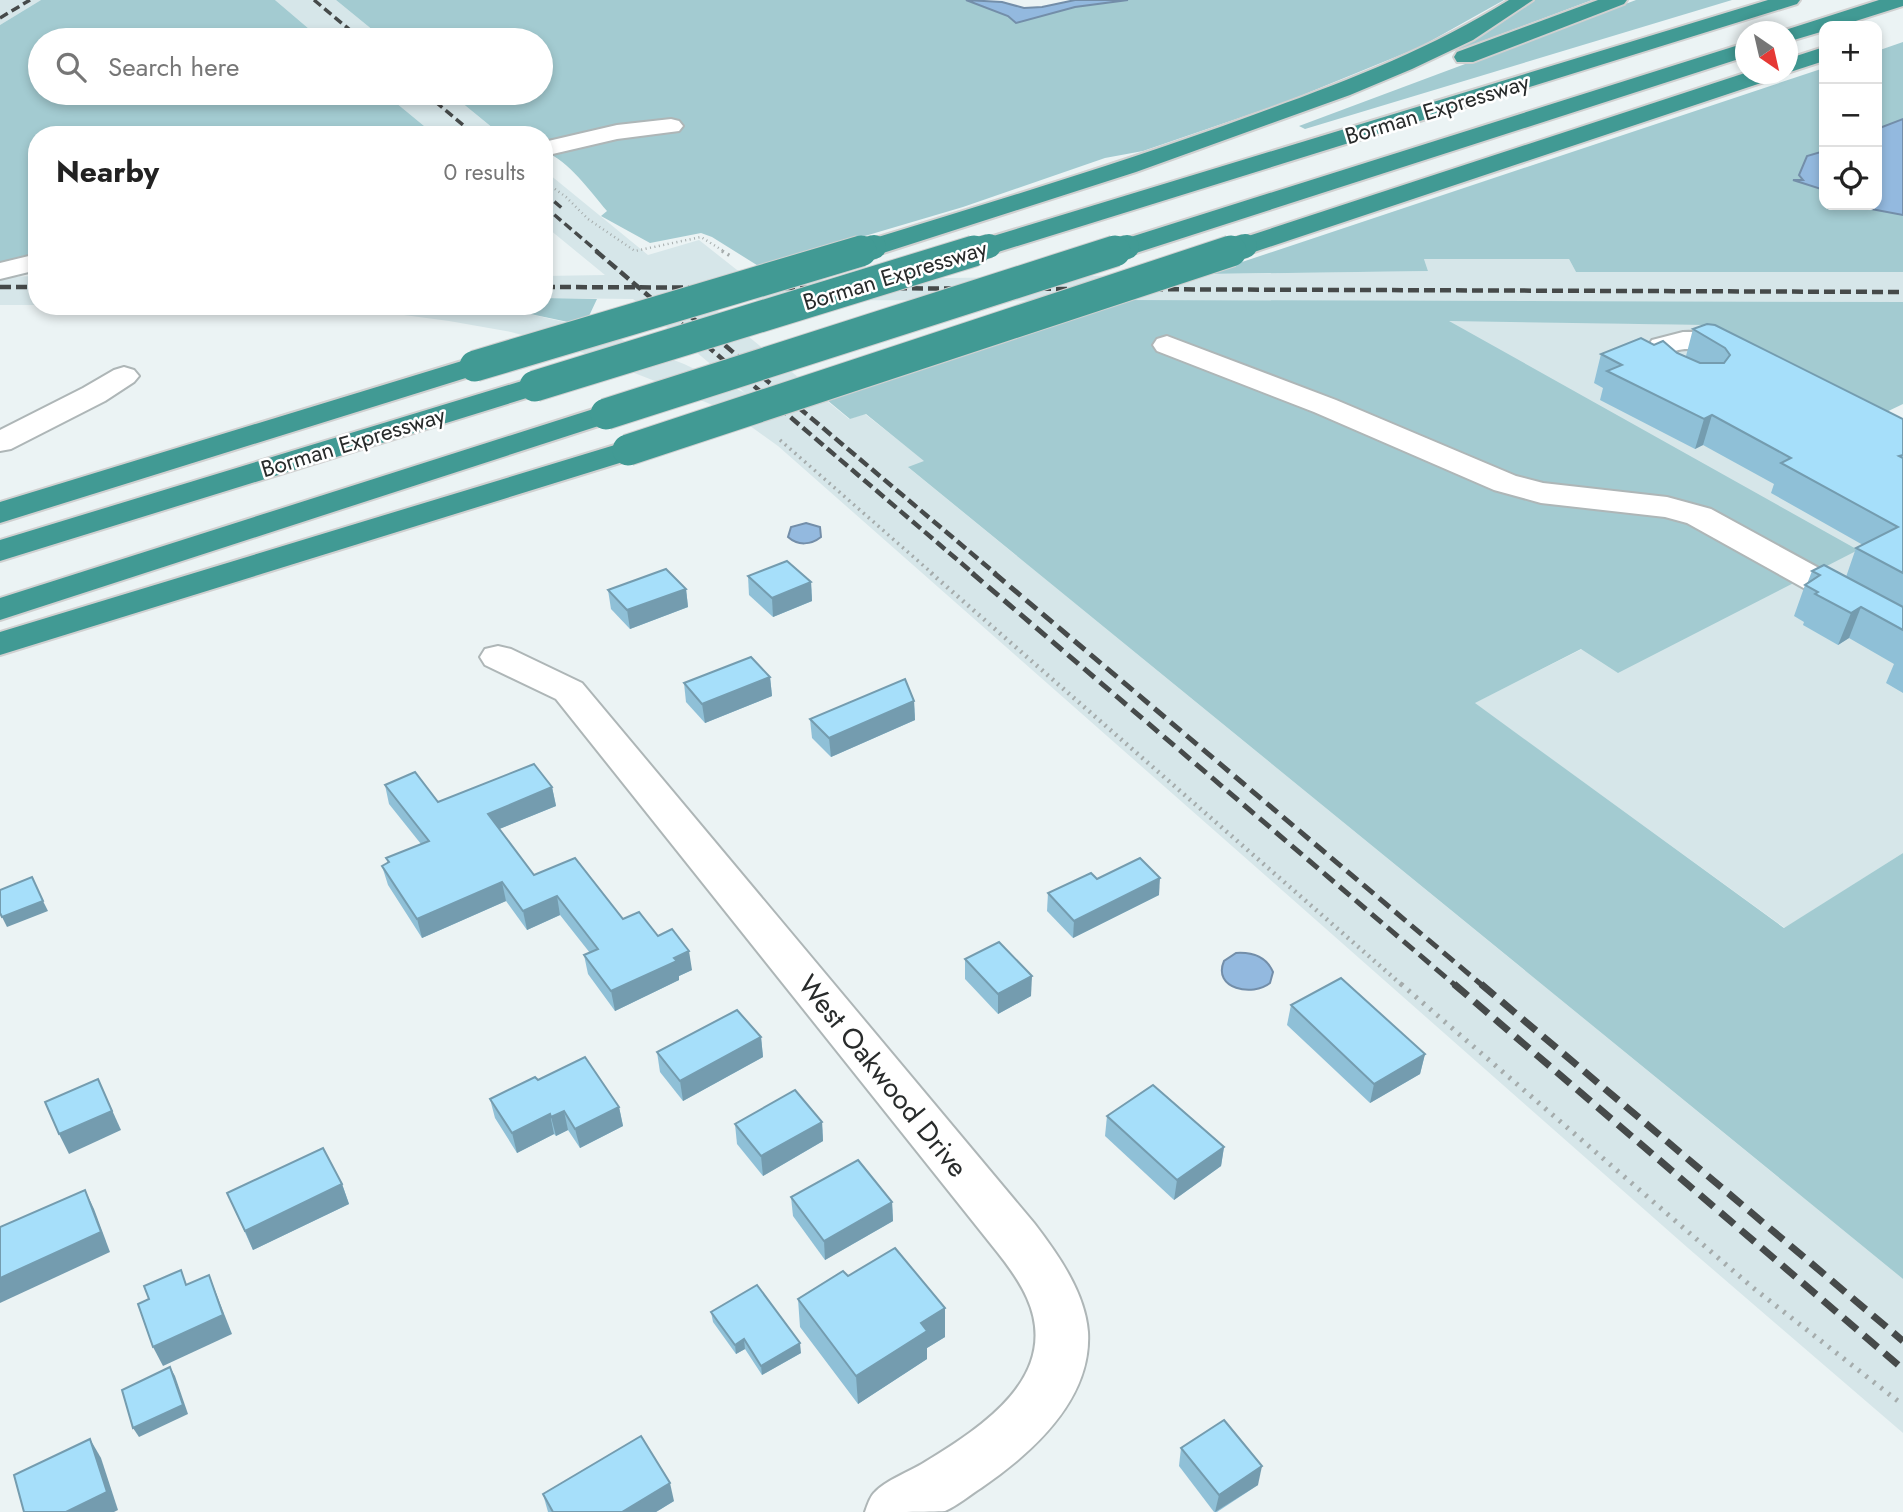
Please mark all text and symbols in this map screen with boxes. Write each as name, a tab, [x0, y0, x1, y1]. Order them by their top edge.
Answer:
north arrow	[1735, 21, 1798, 84]
map controls	[1819, 21, 1882, 210]
button: +	[1819, 21, 1882, 84]
search box	[28, 28, 553, 105]
icon: search	[52, 48, 90, 86]
text: Search here	[108, 48, 240, 86]
street label: Borman Expressway	[1341, 65, 1534, 153]
button: −	[1819, 84, 1882, 147]
button: locate	[1819, 147, 1882, 210]
text: Nearby	[56, 150, 159, 193]
text: 0 results	[443, 155, 525, 189]
street label: Borman Expressway	[799, 231, 992, 319]
street label: Borman Expressway	[257, 398, 450, 486]
street label: West Oakwood Drive	[788, 966, 978, 1186]

